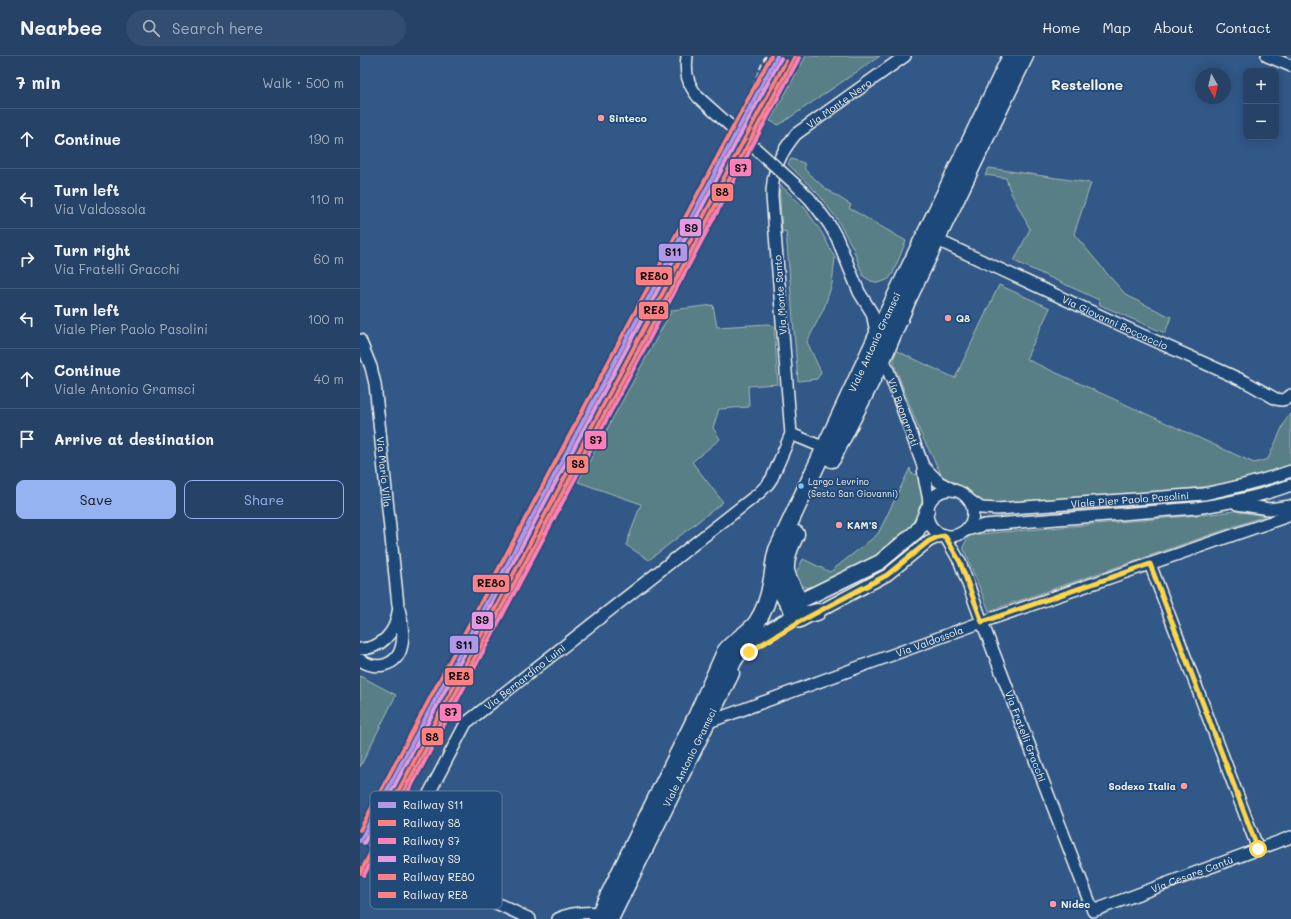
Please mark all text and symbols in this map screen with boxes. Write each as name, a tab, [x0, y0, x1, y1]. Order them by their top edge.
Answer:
search box	[126, 10, 406, 46]
text: Nearbee	[20, 15, 102, 40]
icon: search	[140, 17, 162, 39]
text: Search here	[172, 18, 263, 38]
text: Home	[1042, 18, 1080, 37]
text: Map	[1102, 18, 1131, 37]
text: About	[1153, 18, 1194, 37]
text: Contact	[1216, 18, 1271, 37]
north arrow	[1195, 68, 1231, 104]
map controls	[1243, 68, 1279, 140]
button: +	[1243, 68, 1279, 104]
text: 7 min	[16, 71, 61, 93]
text: Walk · 500 m	[262, 74, 344, 91]
street label: Via Monte Nero	[803, 75, 874, 131]
district label: Restellone	[1051, 75, 1123, 94]
button: −	[1243, 104, 1279, 140]
place label: Sinteco	[609, 111, 647, 125]
marker: Sinteco	[596, 113, 606, 123]
icon: ahead	[16, 128, 38, 150]
text: Continue	[54, 129, 121, 149]
text: 190 m	[308, 130, 344, 147]
line badge: S7	[729, 158, 752, 177]
text: S7	[734, 160, 748, 175]
text: Turn left	[54, 180, 119, 200]
line badge: S8	[711, 183, 734, 202]
text: S8	[715, 184, 729, 199]
icon: left	[16, 188, 38, 210]
text: 110 m	[310, 190, 344, 207]
text: Via Valdossola	[54, 200, 146, 217]
line badge: S9	[679, 218, 702, 237]
text: S9	[684, 220, 698, 235]
text: Turn right	[54, 240, 131, 260]
line badge: S11	[658, 243, 688, 262]
text: S11	[665, 244, 681, 259]
icon: right	[16, 248, 38, 270]
text: 60 m	[314, 250, 344, 267]
street label: Via Monte Santo	[770, 255, 790, 335]
text: Via Fratelli Gracchi	[54, 260, 180, 277]
line badge: RE80	[635, 266, 673, 286]
text: RE80	[640, 268, 668, 283]
street label: Viale Antonio Gramsci	[845, 290, 903, 394]
street label: Via Giovanni Boccaccio	[1060, 292, 1170, 353]
text: Turn left	[54, 300, 119, 320]
line badge: RE8	[638, 301, 669, 320]
text: RE8	[643, 302, 665, 317]
icon: left	[16, 308, 38, 330]
text: 100 m	[308, 310, 344, 327]
place label: Q8	[956, 311, 970, 325]
marker: Q8	[943, 313, 953, 323]
text: Viale Pier Paolo Pasolini	[54, 320, 208, 337]
text: Continue	[54, 360, 121, 380]
icon: ahead	[16, 368, 38, 390]
text: 40 m	[314, 370, 344, 387]
street label: Via Buonarroti	[885, 376, 922, 448]
text: Viale Antonio Gramsci	[54, 380, 195, 397]
icon: arrive	[16, 428, 38, 450]
text: Arrive at destination	[54, 429, 214, 449]
line badge: S7	[584, 430, 607, 450]
text: S7	[589, 432, 603, 447]
street label: Via Mario Villa	[374, 436, 395, 508]
line badge: S8	[566, 455, 589, 474]
text: S8	[571, 456, 585, 471]
place label: Largo Levrino (Sesto San Giovanni)	[808, 476, 898, 499]
button: Save	[16, 480, 176, 519]
button: Share	[184, 480, 344, 519]
marker: Largo Levrino (Sesto San Giovanni)	[796, 481, 806, 491]
street label: Viale Pier Paolo Pasolini	[1070, 488, 1189, 511]
place label: KAM'S	[847, 518, 878, 532]
marker: KAM'S	[834, 520, 844, 530]
line badge: RE80	[472, 574, 510, 593]
text: RE80	[477, 575, 505, 590]
line badge: S9	[471, 611, 494, 630]
text: S9	[475, 612, 489, 627]
street label: Via Valdossola	[894, 622, 965, 660]
line badge: S11	[449, 635, 479, 654]
text: S11	[456, 637, 472, 652]
street label: Via Bernardino Luini	[481, 641, 568, 713]
route end	[740, 643, 758, 661]
line badge: RE8	[444, 667, 474, 686]
text: RE8	[448, 668, 470, 683]
street label: Via Fratelli Gracchi	[1002, 688, 1050, 784]
line badge: S7	[439, 703, 462, 722]
text: S7	[444, 704, 458, 719]
street label: Viale Antonio Gramsci	[659, 706, 720, 809]
line badge: S8	[421, 727, 444, 746]
text: S8	[425, 729, 439, 744]
place label: Sodexo Italia	[1109, 779, 1176, 793]
marker: Sodexo Italia	[1179, 781, 1189, 791]
legend	[370, 791, 502, 909]
text: Railway S11	[403, 797, 464, 812]
text: Railway S8	[403, 815, 461, 830]
text: Railway S7	[403, 833, 460, 848]
route start	[1249, 840, 1267, 858]
text: Railway S9	[403, 851, 461, 866]
street label: Via Cesare Cantù	[1149, 852, 1235, 896]
text: Railway RE80	[403, 869, 475, 884]
text: Railway RE8	[403, 887, 468, 902]
place label: Nidec	[1061, 897, 1090, 911]
marker: Nidec	[1048, 899, 1058, 909]

